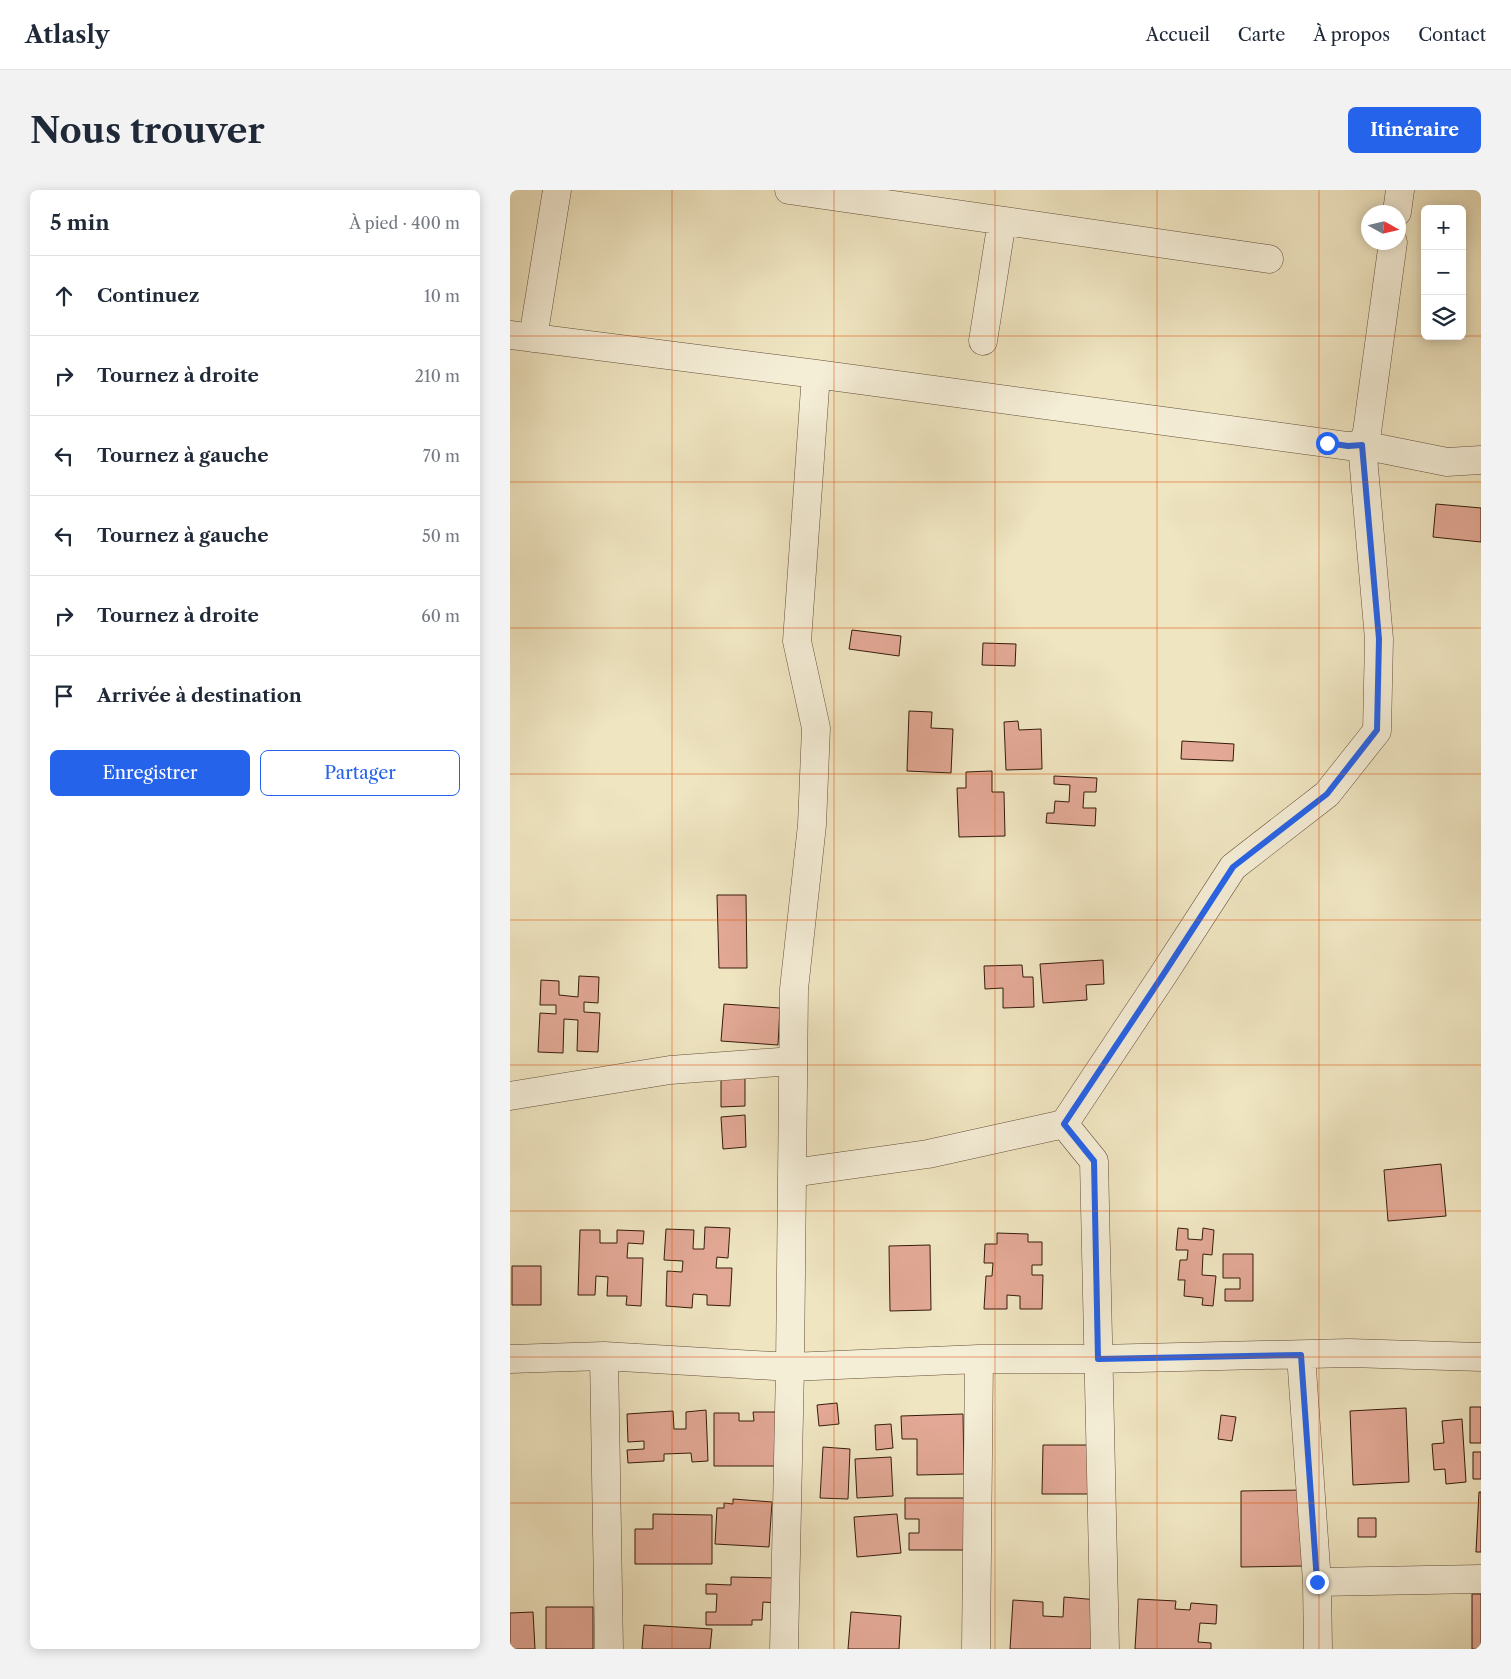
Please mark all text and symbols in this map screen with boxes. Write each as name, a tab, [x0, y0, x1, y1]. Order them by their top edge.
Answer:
text: Atlasly	[25, 20, 109, 49]
text: Accueil	[1146, 24, 1210, 46]
text: Carte	[1238, 24, 1285, 46]
text: À propos	[1313, 24, 1390, 46]
text: Contact	[1418, 24, 1486, 46]
button: Itinéraire	[1348, 107, 1481, 153]
text: Nous trouver	[30, 109, 265, 152]
north arrow	[1361, 205, 1406, 250]
map controls	[1421, 205, 1466, 340]
button: +	[1421, 205, 1466, 250]
text: 5 min	[50, 210, 110, 235]
text: À pied · 400 m	[349, 213, 460, 233]
button: −	[1421, 250, 1466, 295]
icon: ahead	[50, 282, 78, 310]
text: Continuez	[97, 284, 199, 307]
text: 10 m	[424, 286, 460, 306]
button: layers	[1421, 295, 1466, 340]
icon: right	[50, 362, 78, 390]
text: Tournez à droite	[97, 364, 259, 387]
text: 210 m	[415, 366, 460, 386]
route start	[1316, 432, 1339, 455]
icon: left	[50, 442, 78, 470]
text: Tournez à gauche	[97, 444, 269, 467]
text: 70 m	[423, 446, 460, 466]
icon: left	[50, 522, 78, 550]
text: Tournez à gauche	[97, 524, 269, 547]
text: 50 m	[422, 526, 460, 546]
icon: right	[50, 602, 78, 630]
text: Tournez à droite	[97, 604, 259, 627]
text: 60 m	[421, 606, 460, 626]
icon: arrive	[50, 682, 78, 710]
text: Arrivée à destination	[97, 684, 302, 707]
button: Enregistrer	[50, 750, 250, 796]
button: Partager	[260, 750, 460, 796]
route end	[1306, 1571, 1329, 1594]

